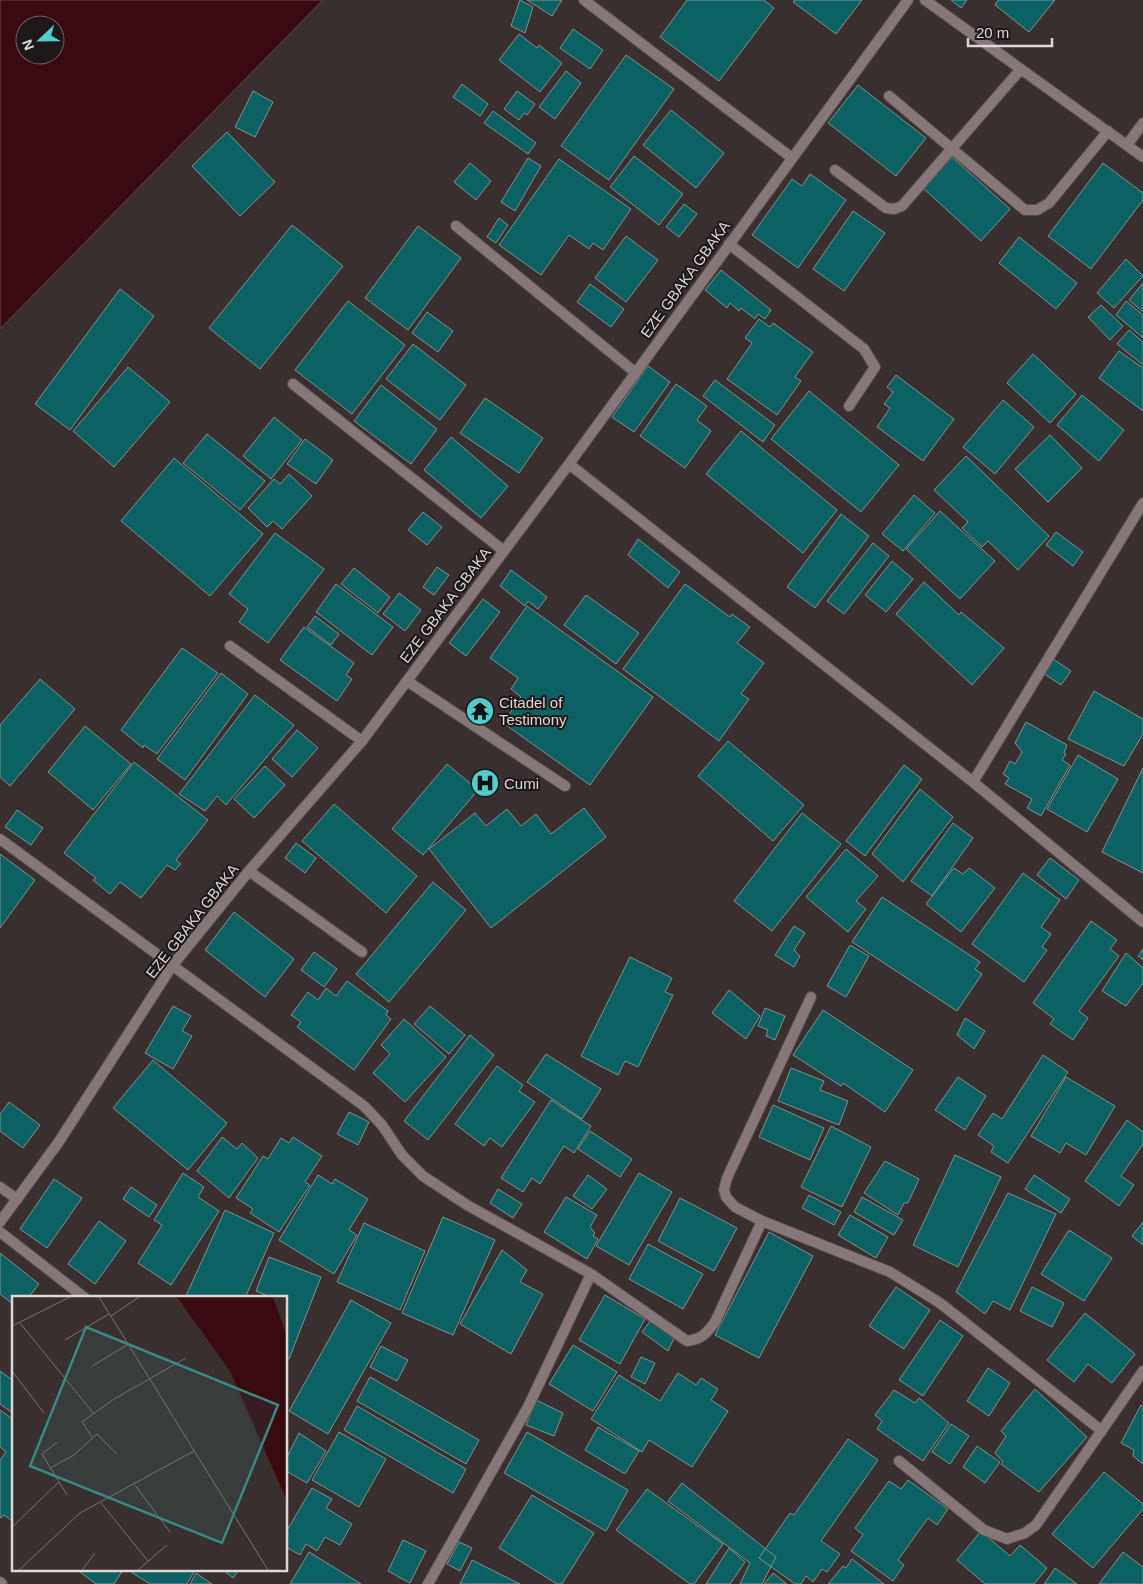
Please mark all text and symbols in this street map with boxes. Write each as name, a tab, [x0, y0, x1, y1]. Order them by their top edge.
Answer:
north arrow	[15, 15, 65, 65]
scale bar	[968, 15, 1052, 47]
text: 20 m	[976, 24, 1009, 41]
text: N	[19, 37, 37, 53]
street label: EZE GBAKA GBAKA	[637, 217, 733, 341]
street label: EZE GBAKA GBAKA	[396, 544, 494, 666]
place label: Citadel of Testimony	[499, 694, 567, 728]
temple icon: Citadel of Testimony	[465, 696, 495, 726]
hospital icon: Cumi	[470, 768, 500, 798]
place label: Cumi	[504, 775, 539, 792]
street label: EZE GBAKA GBAKA	[142, 861, 242, 981]
inset map	[12, 1296, 288, 1572]

